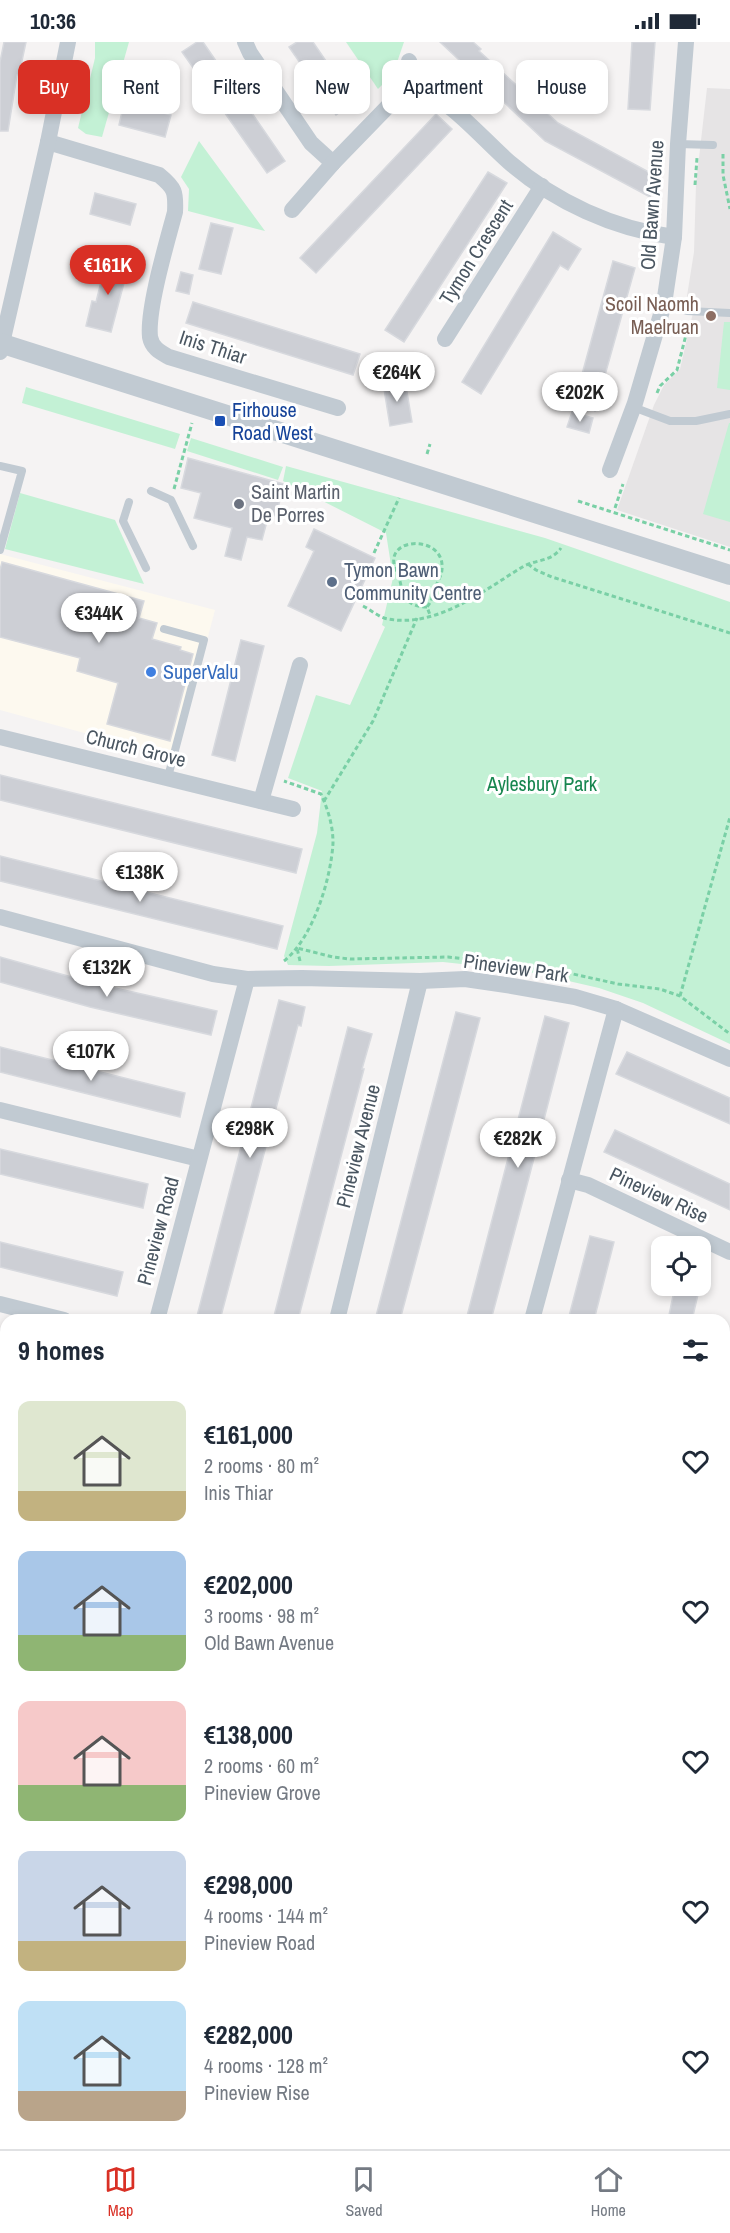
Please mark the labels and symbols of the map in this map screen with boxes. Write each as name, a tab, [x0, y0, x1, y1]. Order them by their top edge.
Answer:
street label: Old Bawn Avenue	[633, 139, 670, 271]
street label: Tymon Crescent	[432, 194, 519, 310]
pin: €161K	[66, 245, 150, 296]
place label: Scoil Naomh Maelruan	[605, 290, 699, 340]
marker: Scoil Naomh Maelruan	[704, 309, 718, 323]
street label: Inis Thiar	[176, 323, 251, 370]
pin: €264K	[355, 352, 439, 403]
pin: €202K	[538, 372, 622, 423]
place label: Firhouse Road West	[232, 396, 313, 446]
marker: Firhouse Road West	[213, 414, 227, 428]
place label: Saint Martin De Porres	[251, 478, 340, 528]
marker: Saint Martin De Porres	[232, 497, 246, 511]
place label: Tymon Bawn Community Centre	[344, 556, 482, 606]
marker: Tymon Bawn Community Centre	[325, 575, 339, 589]
pin: €344K	[57, 593, 141, 644]
place label: SuperValu	[163, 658, 238, 685]
marker: SuperValu	[144, 665, 158, 679]
street label: Church Grove	[83, 722, 189, 773]
park label: Aylesbury Park	[486, 770, 598, 797]
pin: €138K	[98, 852, 182, 903]
pin: €132K	[65, 947, 149, 998]
street label: Pineview Park	[462, 947, 571, 988]
pin: €107K	[49, 1031, 133, 1082]
street label: Pineview Avenue	[329, 1081, 386, 1211]
pin: €298K	[208, 1108, 292, 1159]
pin: €282K	[476, 1118, 560, 1169]
street label: Pineview Rise	[606, 1160, 713, 1229]
street label: Pineview Road	[130, 1174, 185, 1288]

